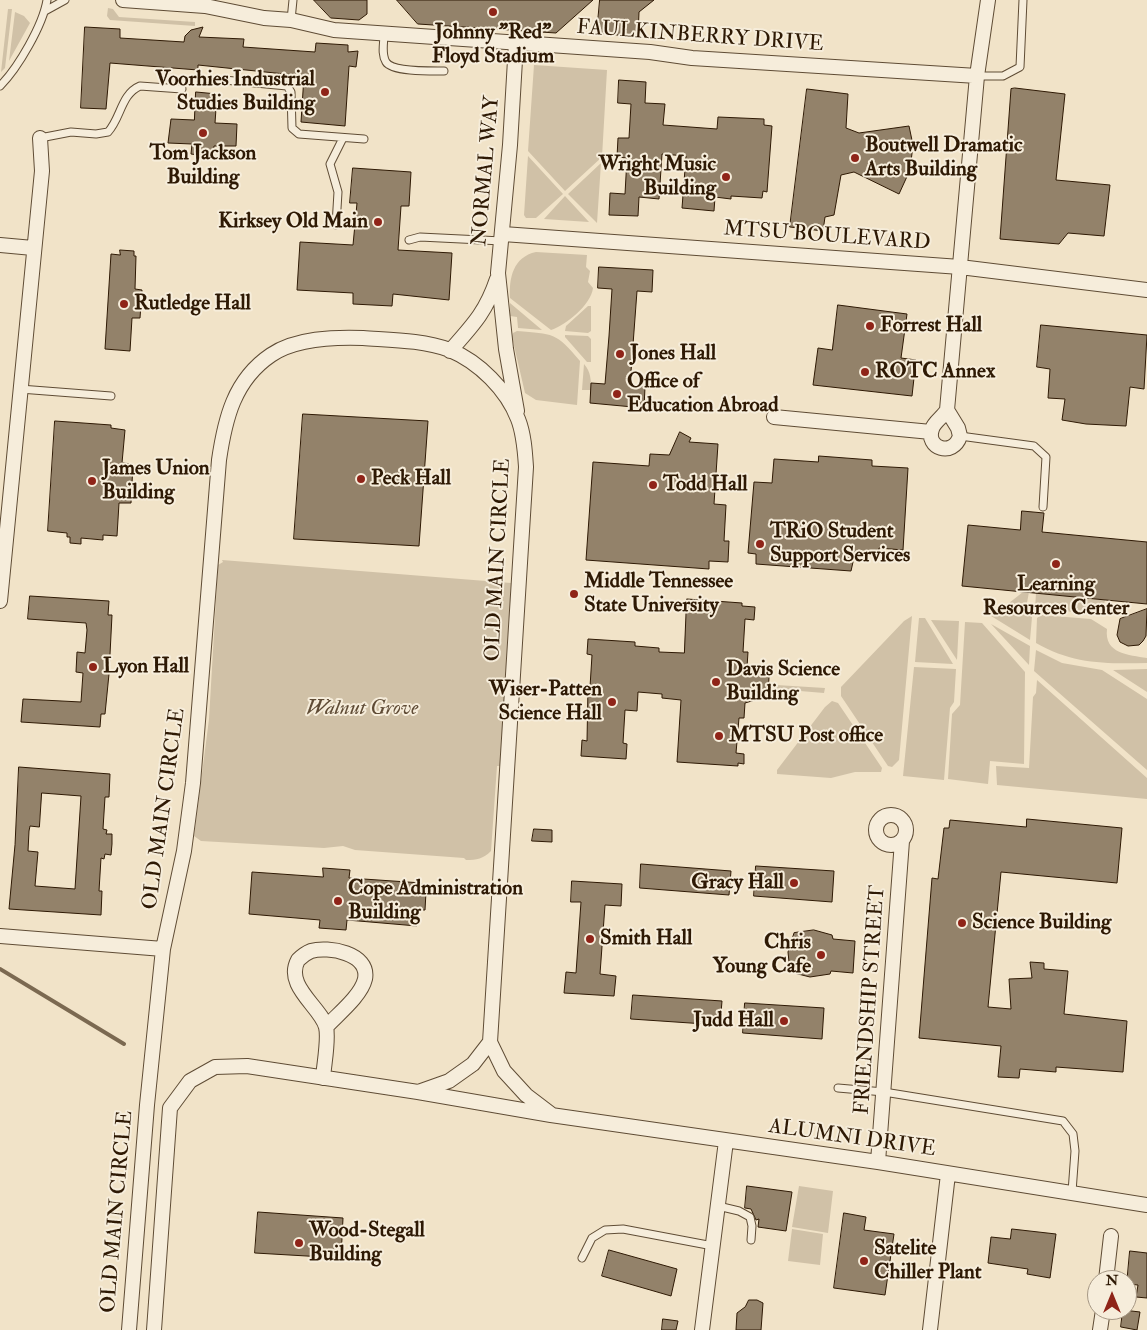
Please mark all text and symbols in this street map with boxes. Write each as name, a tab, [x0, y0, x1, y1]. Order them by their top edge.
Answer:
marker: Johnny "Red" Floyd Stadium	[487, 6, 499, 18]
street label: FAULKINBERRY DRIVE	[576, 16, 824, 58]
place label: Johnny "Red" Floyd Stadium	[432, 20, 554, 70]
place label: Voorhies Industrial Studies Building	[155, 67, 315, 117]
marker: Voorhies Industrial Studies Building	[319, 86, 331, 98]
street label: NORMAL WAY	[468, 95, 506, 247]
marker: Tom Jackson Building	[197, 127, 209, 139]
place label: Boutwell Dramatic Arts Building	[865, 133, 1022, 183]
place label: Tom Jackson Building	[150, 141, 256, 191]
place label: Wright Music Building	[599, 152, 716, 202]
marker: Boutwell Dramatic Arts Building	[849, 152, 861, 164]
marker: Wright Music Building	[720, 171, 732, 183]
place label: Kirksey Old Main	[218, 209, 368, 235]
marker: Kirksey Old Main	[372, 216, 384, 228]
street label: MTSU BOULEVARD	[723, 217, 931, 257]
place label: Rutledge Hall	[134, 291, 251, 317]
marker: Rutledge Hall	[118, 298, 130, 310]
place label: Forrest Hall	[880, 313, 982, 339]
marker: Forrest Hall	[864, 320, 876, 332]
place label: Jones Hall	[630, 341, 716, 367]
marker: Jones Hall	[614, 348, 626, 360]
place label: ROTC Annex	[875, 359, 995, 385]
marker: ROTC Annex	[859, 366, 871, 378]
place label: Office of Education Abroad	[627, 369, 778, 419]
marker: Office of Education Abroad	[611, 388, 623, 400]
place label: James Union Building	[102, 456, 210, 506]
street label: OLD MAIN CIRCLE	[481, 458, 517, 662]
place label: Peck Hall	[371, 466, 451, 492]
place label: Todd Hall	[663, 472, 748, 498]
marker: Peck Hall	[355, 473, 367, 485]
marker: James Union Building	[86, 475, 98, 487]
marker: Todd Hall	[647, 479, 659, 491]
place label: TRiO Student Support Services	[770, 519, 910, 569]
marker: TRiO Student Support Services	[754, 538, 766, 550]
marker: Learning Resources Center	[1050, 558, 1062, 570]
place label: Middle Tennessee State University	[584, 569, 733, 619]
place label: Learning Resources Center	[983, 572, 1129, 622]
marker: Middle Tennessee State University	[568, 588, 580, 600]
place label: Lyon Hall	[103, 654, 189, 680]
place label: Davis Science Building	[726, 657, 840, 707]
marker: Lyon Hall	[87, 661, 99, 673]
marker: Davis Science Building	[710, 676, 722, 688]
place label: Wiser-Patten Science Hall	[489, 677, 602, 727]
park label: Walnut Grove	[306, 696, 418, 722]
marker: Wiser-Patten Science Hall	[606, 696, 618, 708]
street label: OLD MAIN CIRCLE	[138, 707, 192, 911]
place label: MTSU Post office	[729, 723, 883, 749]
marker: MTSU Post office	[713, 730, 725, 742]
place label: Gracy Hall	[691, 870, 784, 896]
place label: Cope Administration Building	[348, 876, 523, 926]
marker: Gracy Hall	[788, 877, 800, 889]
street label: FRIENDSHIP STREET	[850, 884, 892, 1116]
marker: Cope Administration Building	[332, 895, 344, 907]
place label: Science Building	[972, 910, 1111, 936]
marker: Science Building	[956, 917, 968, 929]
place label: Smith Hall	[600, 926, 692, 952]
place label: Chris Young Cafe	[713, 930, 811, 980]
marker: Smith Hall	[584, 933, 596, 945]
marker: Chris Young Cafe	[815, 949, 827, 961]
place label: Judd Hall	[693, 1008, 774, 1034]
marker: Judd Hall	[778, 1015, 790, 1027]
street label: OLD MAIN CIRCLE	[97, 1110, 139, 1314]
street label: ALUMNI DRIVE	[767, 1115, 937, 1163]
place label: Wood-Stegall Building	[309, 1218, 425, 1268]
place label: Satelite Chiller Plant	[874, 1236, 982, 1286]
marker: Wood-Stegall Building	[293, 1237, 305, 1249]
marker: Satelite Chiller Plant	[858, 1255, 870, 1267]
north arrow	[1087, 1270, 1137, 1320]
text: N	[1106, 1272, 1118, 1289]

